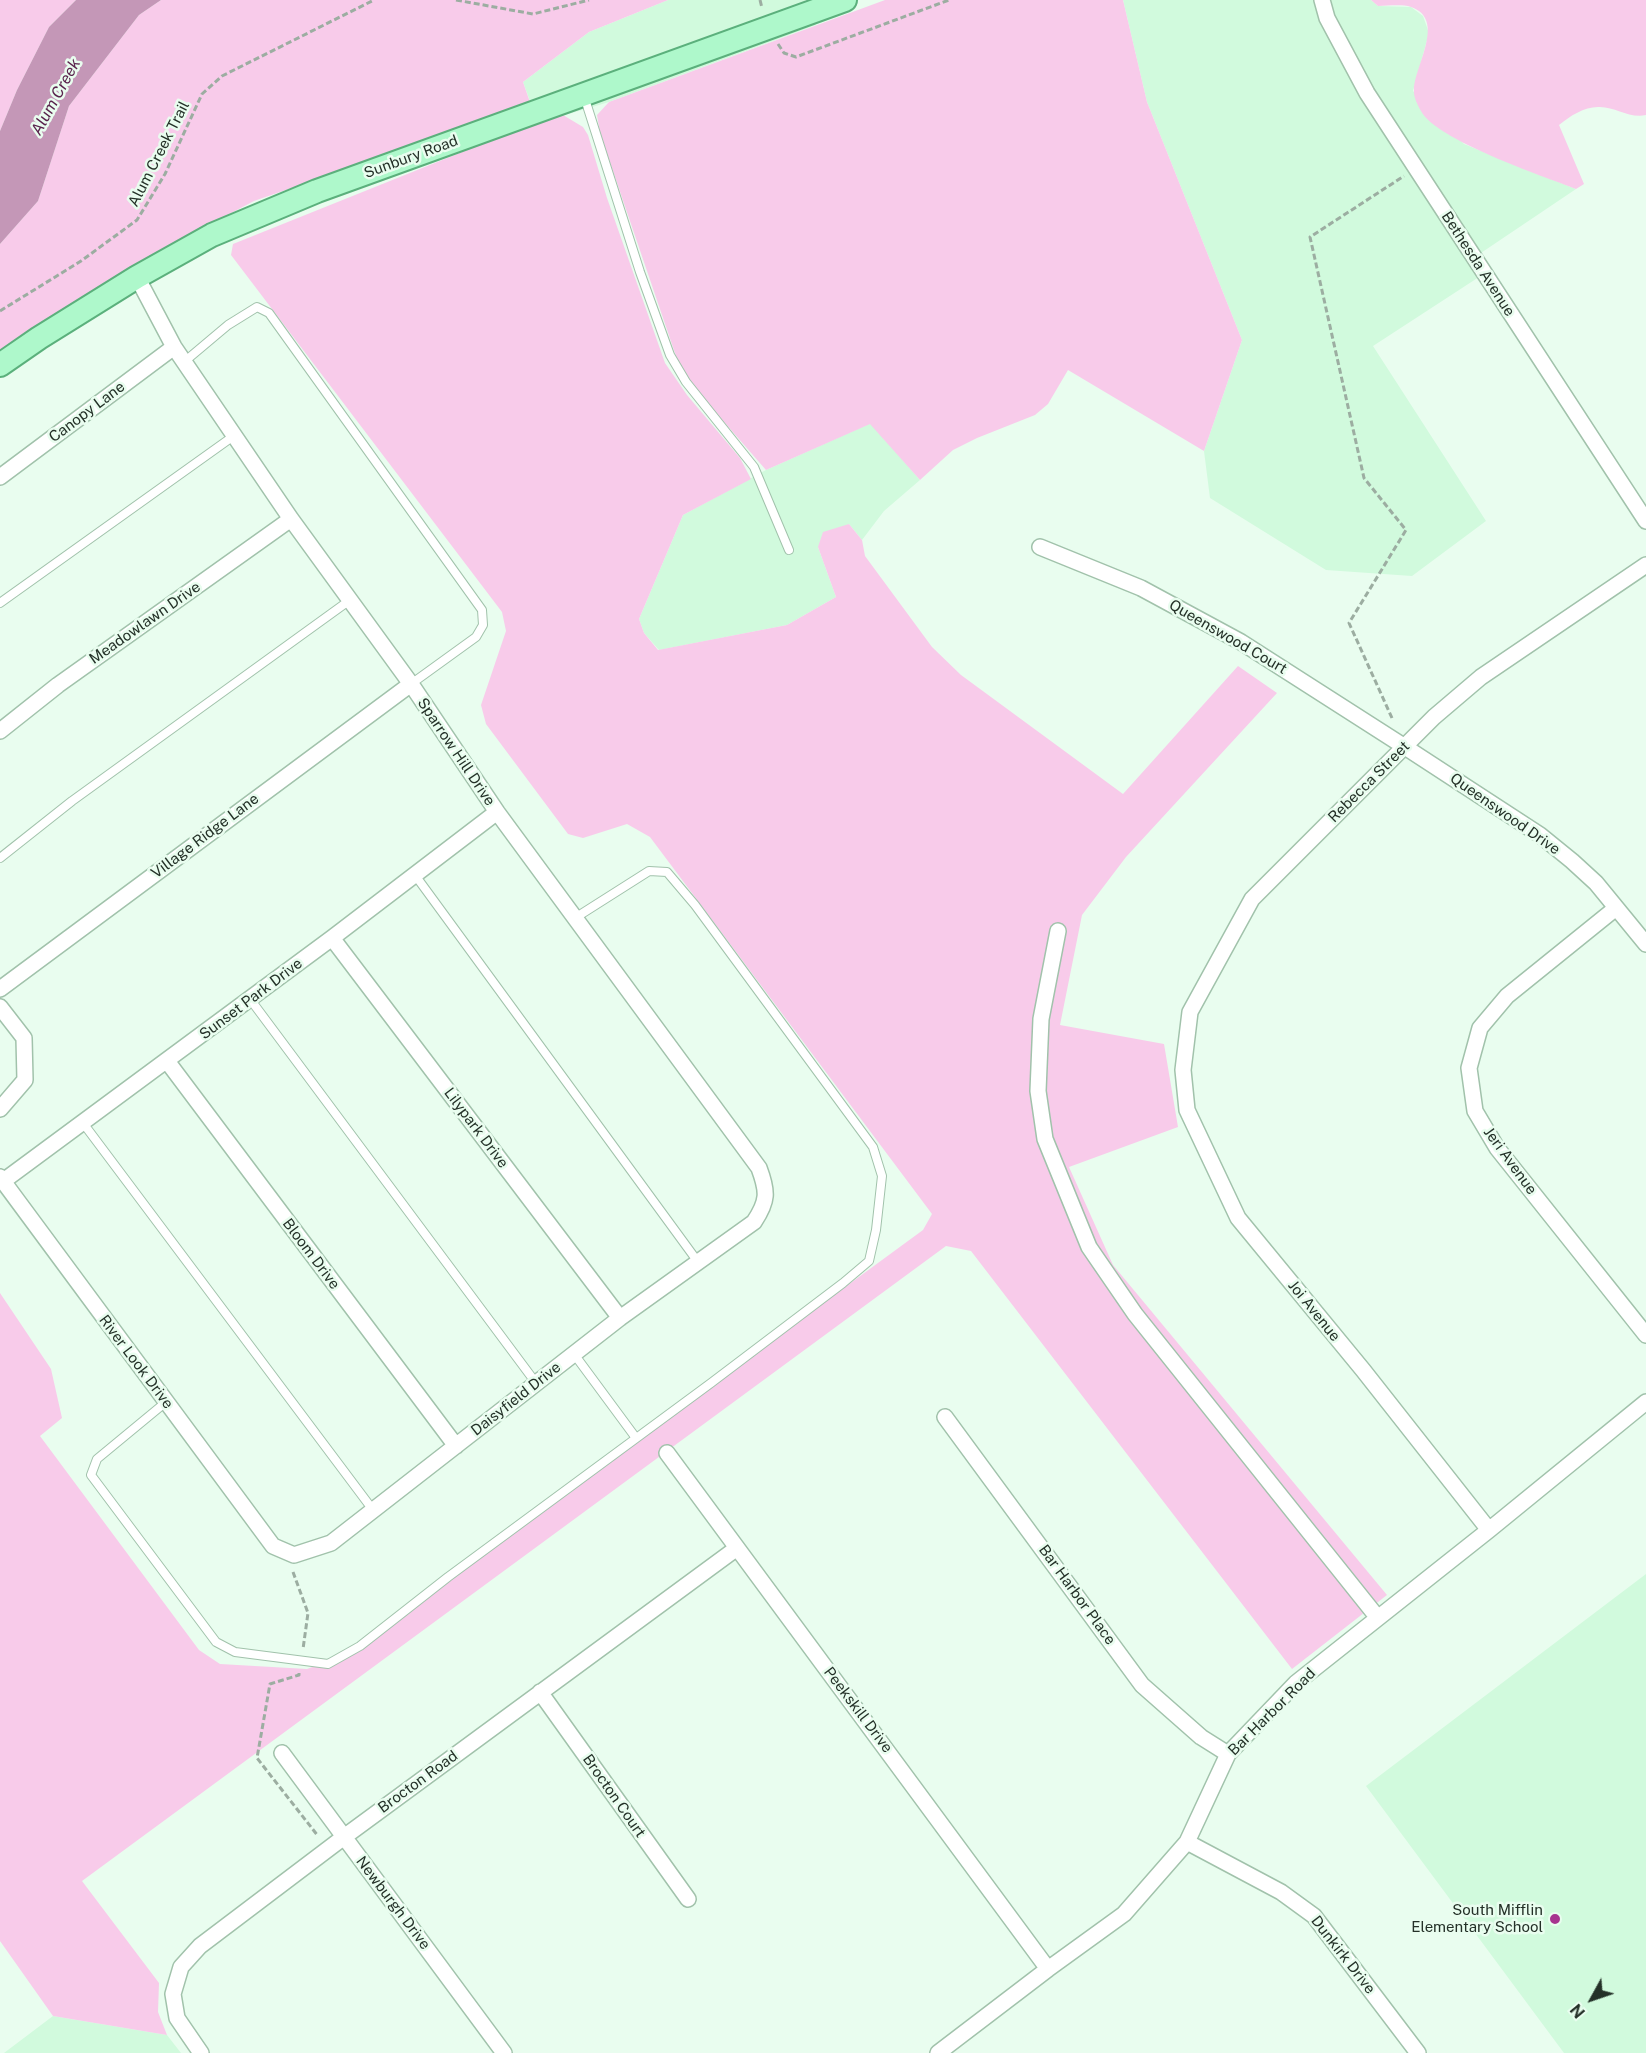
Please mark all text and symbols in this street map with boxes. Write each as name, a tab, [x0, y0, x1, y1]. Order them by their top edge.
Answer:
water label: Alum Creek	[27, 55, 85, 139]
street label: Alum Creek Trail	[125, 98, 193, 210]
street label: Sunbury Road	[362, 132, 460, 182]
street label: Bethesda Avenue	[1437, 208, 1519, 320]
street label: Canopy Lane	[46, 378, 128, 446]
street label: Meadowlawn Drive	[86, 578, 204, 668]
street label: Queenswood Court	[1166, 596, 1290, 678]
street label: Sparrow Hill Drive	[413, 695, 499, 809]
street label: Rebecca Street	[1325, 738, 1413, 826]
street label: Queenswood Drive	[1447, 769, 1563, 859]
street label: Village Ridge Lane	[148, 790, 262, 882]
street label: Sunset Park Drive	[196, 954, 306, 1044]
street label: Lilypark Drive	[440, 1084, 512, 1172]
street label: Jeri Avenue	[1479, 1124, 1541, 1198]
street label: Bloom Drive	[279, 1215, 343, 1293]
street label: Joi Avenue	[1284, 1277, 1344, 1345]
street label: River Look Drive	[95, 1312, 177, 1412]
street label: Daisyfield Drive	[468, 1358, 564, 1440]
street label: Bar Harbor Place	[1035, 1541, 1119, 1649]
street label: Peekskill Drive	[820, 1664, 896, 1756]
street label: Bar Harbor Road	[1225, 1665, 1319, 1759]
street label: Brocton Road	[375, 1747, 461, 1817]
street label: Brocton Court	[579, 1751, 649, 1841]
street label: Newburgh Drive	[352, 1853, 434, 1953]
place label: South Mifflin Elementary School	[1411, 1901, 1543, 1936]
street label: Dunkirk Drive	[1307, 1912, 1379, 1998]
marker: South Mifflin Elementary School	[1548, 1912, 1562, 1926]
north arrow	[1562, 1969, 1622, 2029]
text: N	[1567, 2000, 1589, 2022]

